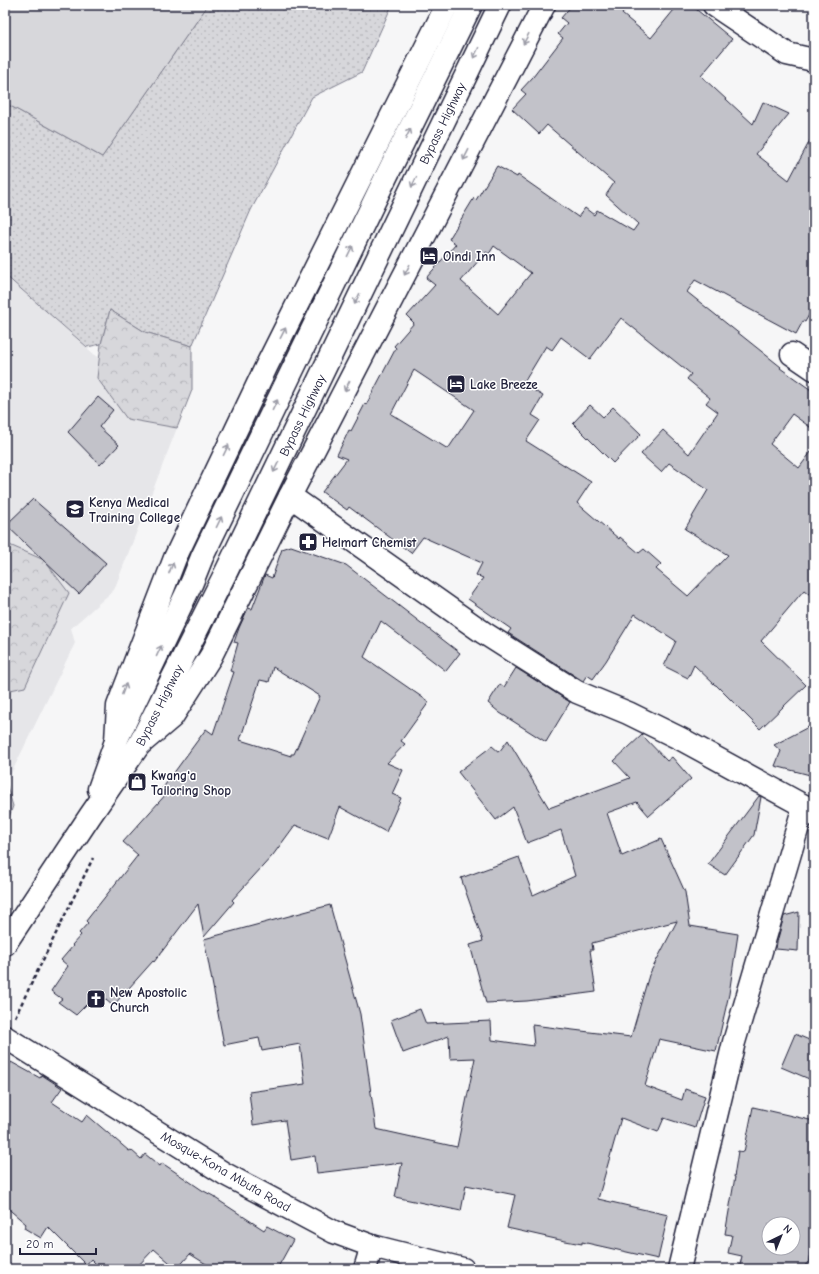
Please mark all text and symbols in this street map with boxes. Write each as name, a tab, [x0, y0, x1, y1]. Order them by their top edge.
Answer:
one-way arrow	[522, 33, 529, 45]
one-way arrow	[472, 46, 479, 58]
street label: Bypass Highway	[416, 80, 469, 166]
one-way arrow	[405, 128, 412, 140]
one-way arrow	[462, 149, 469, 161]
one-way arrow	[410, 176, 417, 188]
one-way arrow	[347, 245, 354, 257]
hotel icon: Oindi Inn	[418, 245, 440, 267]
place label: Oindi Inn	[443, 249, 495, 264]
one-way arrow	[402, 264, 410, 276]
one-way arrow	[353, 293, 360, 305]
one-way arrow	[280, 328, 287, 340]
street label: Bypass Highway	[276, 372, 329, 458]
hotel icon: Lake Breeze	[445, 373, 467, 395]
place label: Lake Breeze	[470, 377, 538, 392]
one-way arrow	[343, 380, 350, 392]
one-way arrow	[272, 400, 279, 412]
one-way arrow	[223, 445, 230, 457]
one-way arrow	[272, 461, 279, 473]
place label: Kenya Medical Training College	[89, 495, 181, 525]
school or university icon: Kenya Medical Training College	[64, 498, 86, 520]
one-way arrow	[216, 517, 223, 529]
pharmacy icon: Helmart Chemist	[297, 531, 319, 553]
place label: Helmart Chemist	[322, 535, 417, 550]
one-way arrow	[168, 563, 176, 575]
one-way arrow	[156, 646, 163, 658]
street label: Bypass Highway	[133, 662, 186, 748]
one-way arrow	[121, 684, 129, 696]
place label: Kwang'a Tailoring Shop	[151, 768, 231, 798]
shop icon: Kwang'a Tailoring Shop	[126, 771, 148, 793]
place label: New Apostolic Church	[110, 985, 187, 1015]
church icon: New Apostolic Church	[85, 988, 107, 1010]
street label: Mosque-Kona Mbuta Road	[158, 1128, 293, 1215]
north arrow	[761, 1216, 801, 1256]
text: N	[780, 1222, 795, 1236]
scale bar	[20, 1230, 96, 1256]
text: 20 m	[26, 1237, 54, 1251]

